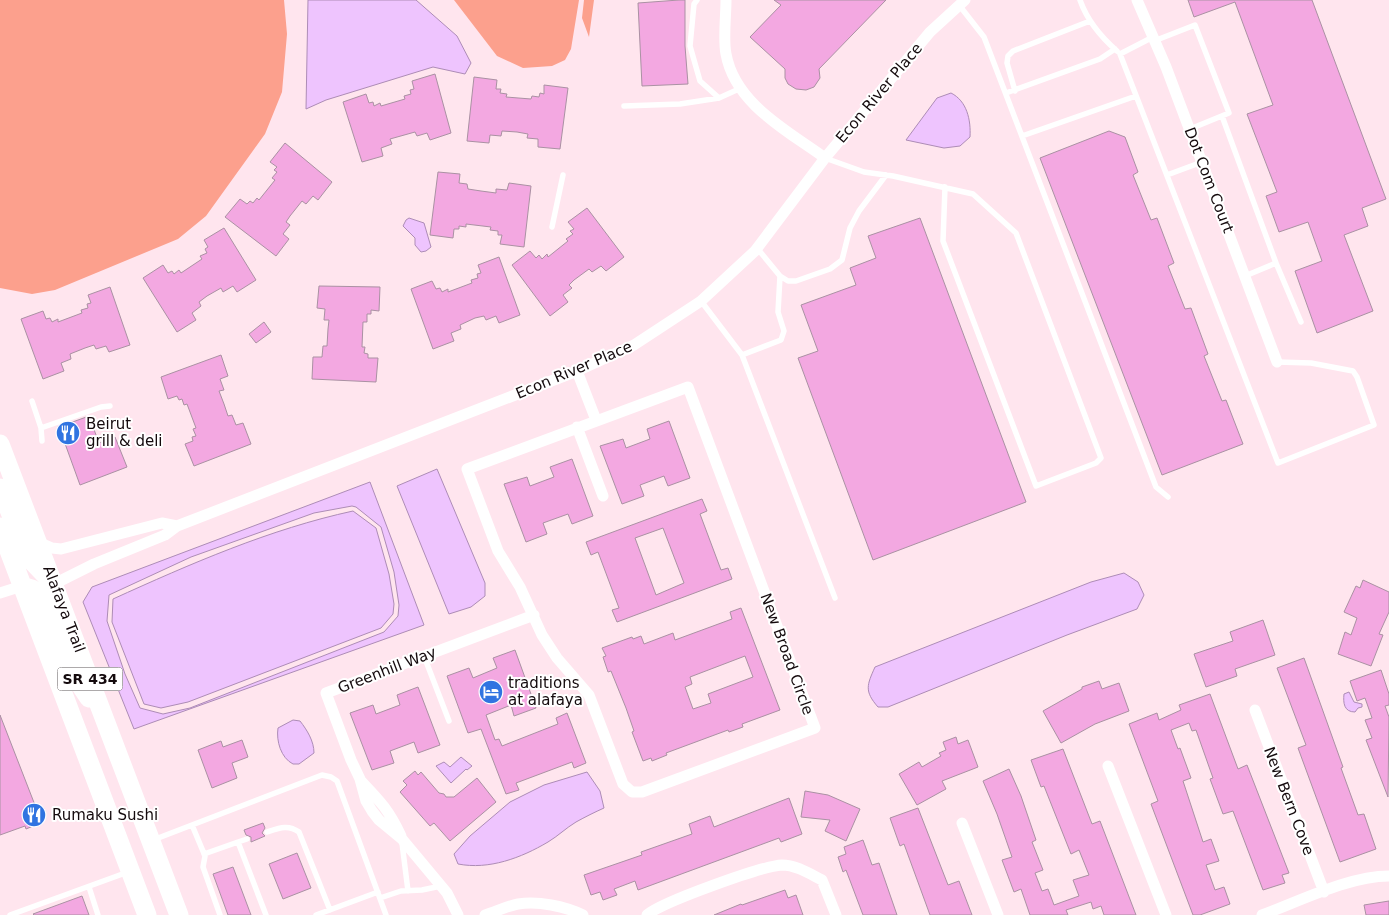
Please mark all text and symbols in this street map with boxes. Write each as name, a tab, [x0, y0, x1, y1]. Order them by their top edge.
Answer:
street label: Econ River Place	[832, 39, 926, 147]
street label: Dot Com Court	[1181, 125, 1237, 235]
street label: Econ River Place	[513, 337, 635, 403]
place label: Beirut grill & deli	[86, 415, 163, 450]
restaurant icon: Beirut grill & deli	[55, 420, 81, 446]
street label: Alafaya Trail	[39, 563, 89, 655]
street label: New Broad Circle	[757, 591, 817, 717]
street label: Greenhill Way	[335, 643, 439, 697]
road number: SR 434	[58, 668, 122, 691]
place label: traditions at alafaya	[508, 674, 583, 709]
hotel icon: traditions at alafaya	[478, 679, 504, 705]
street label: New Bern Cove	[1260, 744, 1318, 858]
restaurant icon: Rumaku Sushi	[21, 802, 47, 828]
place label: Rumaku Sushi	[52, 806, 158, 824]

